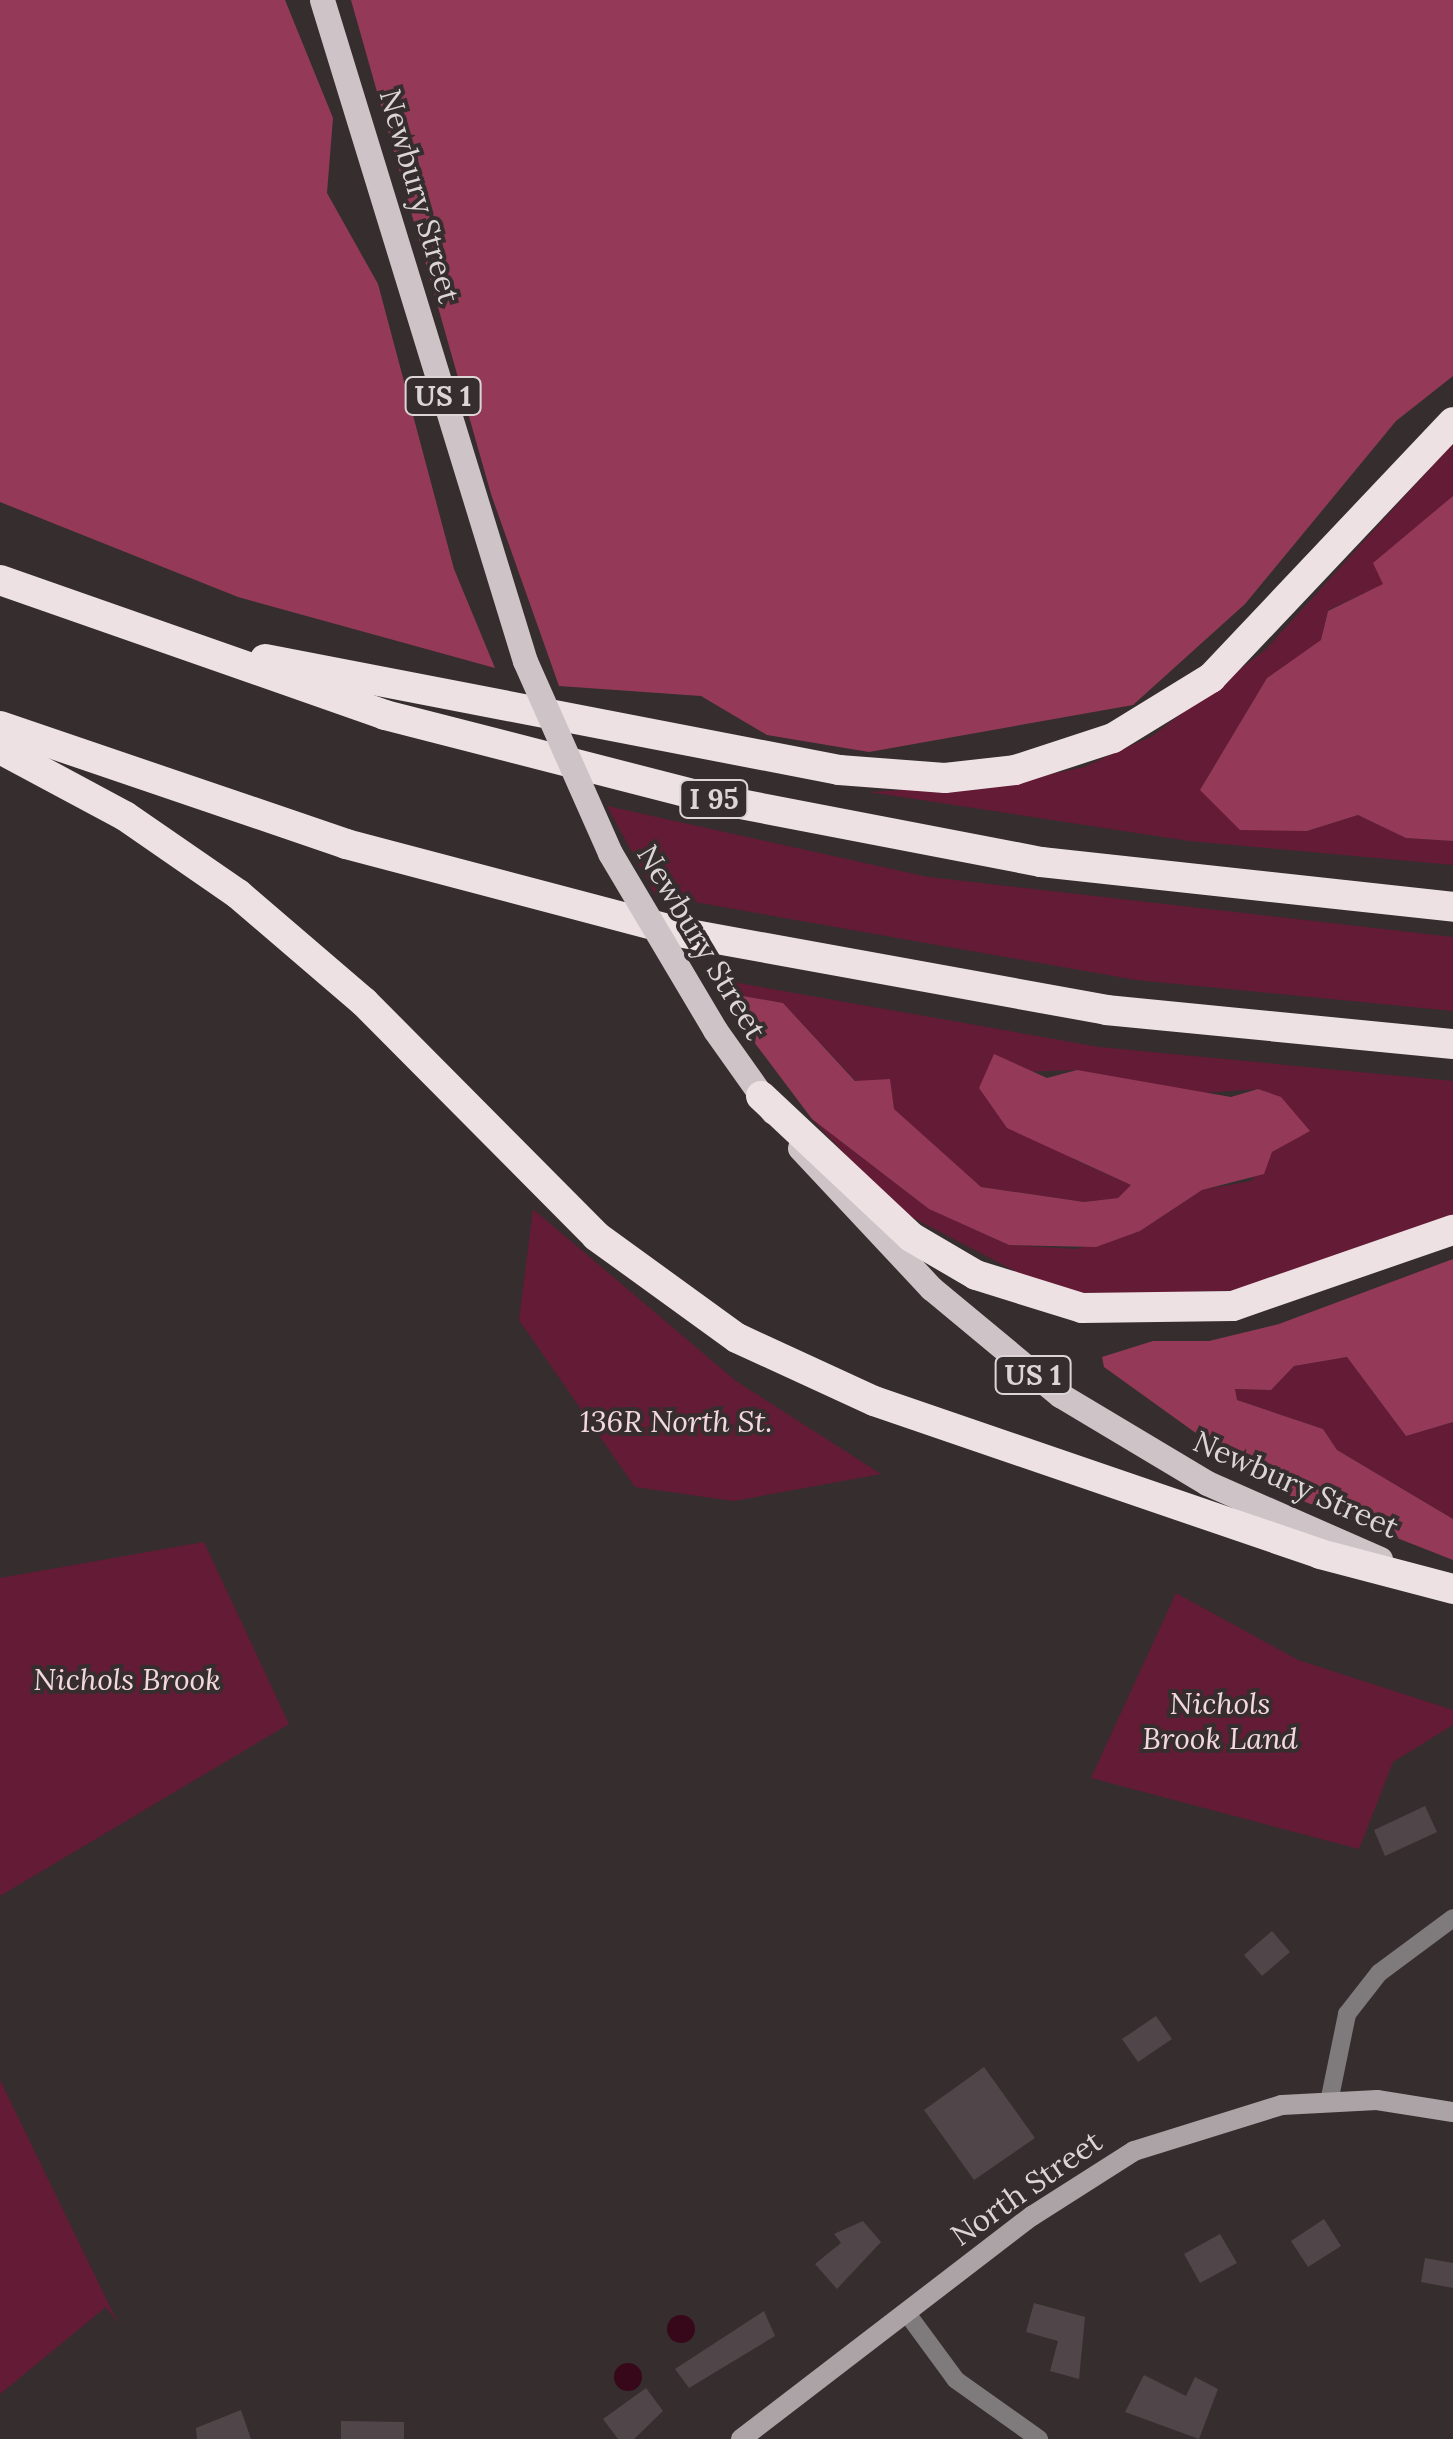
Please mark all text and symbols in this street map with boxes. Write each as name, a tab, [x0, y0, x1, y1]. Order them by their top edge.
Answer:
street label: Newbury Street	[372, 85, 468, 307]
road number: US 1	[403, 373, 483, 419]
road number: I 95	[679, 776, 749, 822]
street label: Newbury Street	[630, 838, 774, 1046]
road number: US 1	[993, 1352, 1073, 1398]
park label: 136R North St.	[580, 1403, 772, 1439]
street label: Newbury Street	[1188, 1423, 1404, 1545]
park label: Nichols Brook	[33, 1661, 221, 1697]
park label: Nichols Brook Land	[1142, 1685, 1298, 1756]
street label: North Street	[944, 2123, 1108, 2253]

